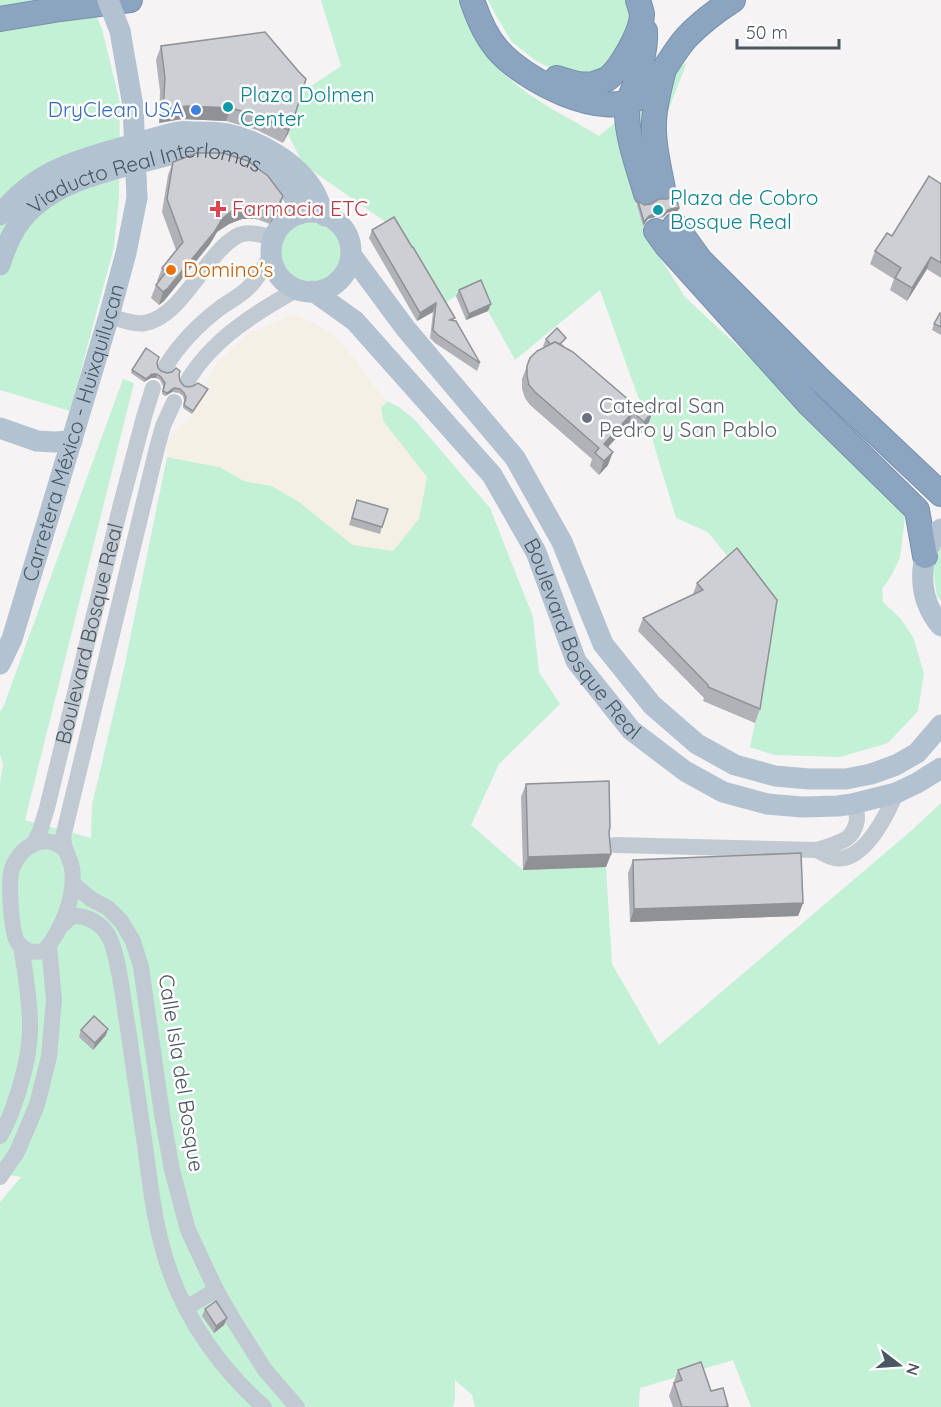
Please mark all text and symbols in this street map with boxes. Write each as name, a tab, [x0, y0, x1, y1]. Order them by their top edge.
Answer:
scale bar	[737, 12, 839, 50]
text: 50 m	[746, 21, 788, 44]
place label: Plaza Dolmen Center	[240, 81, 375, 131]
place label: DryClean USA	[48, 96, 184, 122]
marker: Plaza Dolmen Center	[221, 100, 235, 114]
marker: DryClean USA	[189, 103, 203, 117]
street label: Viaducto Real Interlomas	[21, 136, 267, 219]
place label: Plaza de Cobro Bosque Real	[670, 184, 818, 234]
place label: Farmacia ETC	[232, 195, 368, 221]
marker: Farmacia ETC	[209, 200, 227, 218]
marker: Plaza de Cobro Bosque Real	[651, 203, 665, 217]
place label: Domino's	[183, 256, 273, 282]
marker: Domino's	[164, 263, 178, 277]
street label: Carretera México - Huixquilucan	[16, 281, 129, 584]
place label: Catedral San Pedro y San Pablo	[599, 392, 777, 442]
marker: Catedral San Pedro y San Pablo	[580, 411, 594, 425]
street label: Boulevard Bosque Real	[49, 520, 128, 747]
street label: Boulevard Bosque Real	[519, 533, 646, 745]
street label: Calle Isla del Bosque	[154, 972, 210, 1174]
north arrow	[869, 1335, 929, 1395]
text: N	[902, 1361, 925, 1378]

